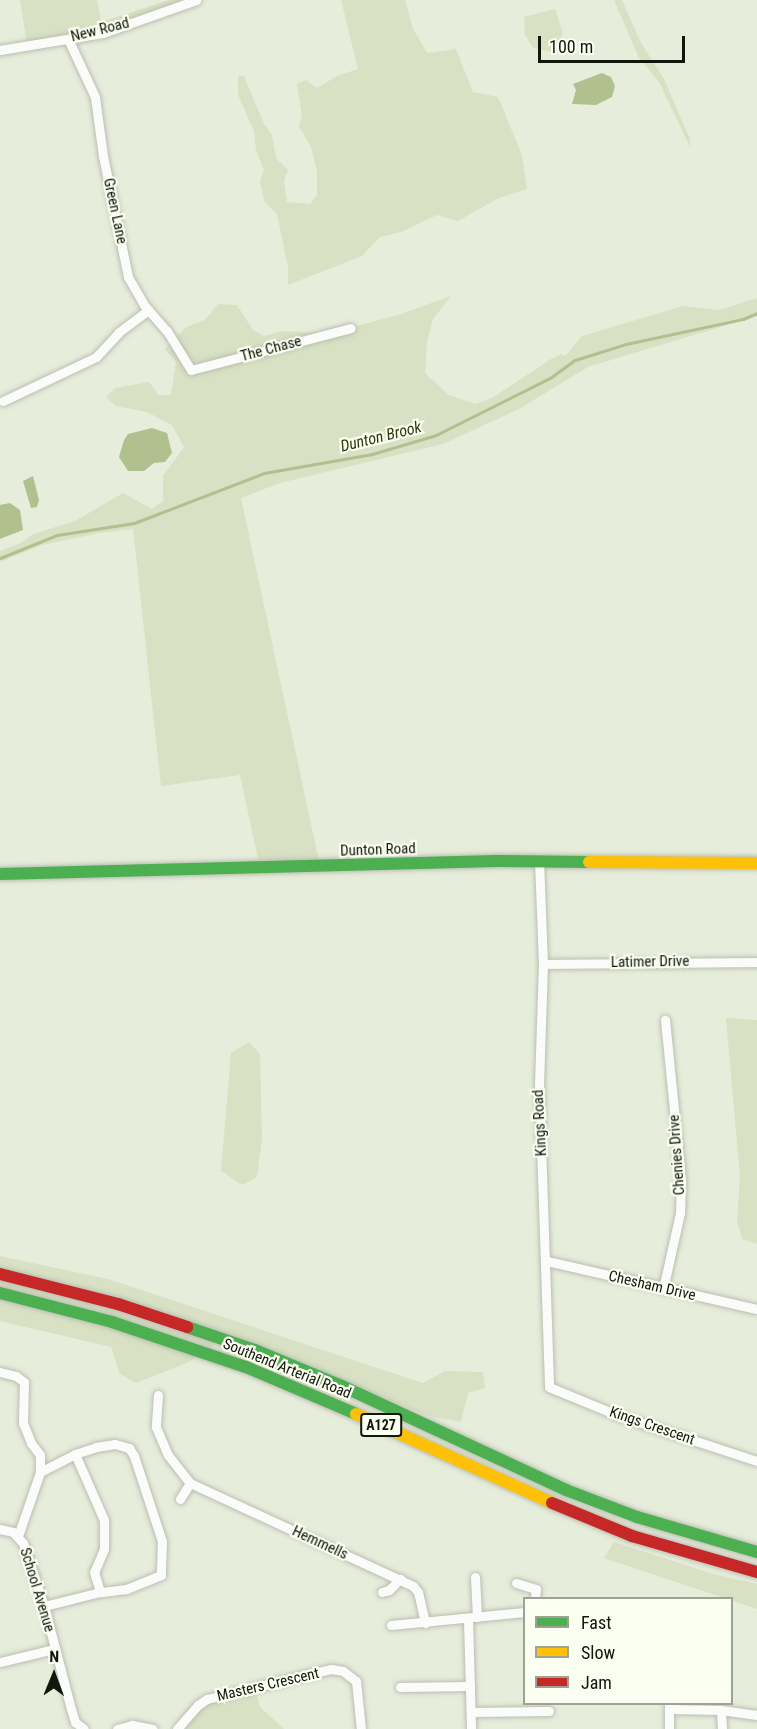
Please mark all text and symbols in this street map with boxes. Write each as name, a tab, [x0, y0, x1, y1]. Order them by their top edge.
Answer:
street label: New Road	[69, 14, 131, 46]
scale bar	[541, 24, 688, 62]
text: 100 m	[549, 36, 593, 57]
street label: Green Lane	[99, 177, 131, 245]
street label: The Chase	[239, 332, 303, 366]
water label: Dunton Brook	[338, 418, 424, 456]
street label: Dunton Road	[340, 840, 416, 860]
street label: Latimer Drive	[611, 952, 689, 972]
street label: Kings Road	[529, 1089, 551, 1157]
street label: Chenies Drive	[665, 1114, 689, 1196]
street label: Chesham Drive	[607, 1267, 697, 1305]
street label: Southend Arterial Road	[220, 1335, 354, 1403]
street label: Kings Crescent	[607, 1403, 697, 1449]
road number: A127	[360, 1414, 402, 1436]
street label: Hemmells	[289, 1522, 351, 1564]
street label: School Avenue	[16, 1546, 58, 1634]
legend	[523, 1597, 733, 1705]
text: Fast	[581, 1612, 612, 1633]
text: Slow	[581, 1642, 615, 1663]
north arrow	[24, 1645, 84, 1705]
text: N	[49, 1647, 59, 1666]
street label: Masters Crescent	[215, 1665, 321, 1705]
text: Jam	[581, 1672, 612, 1693]

